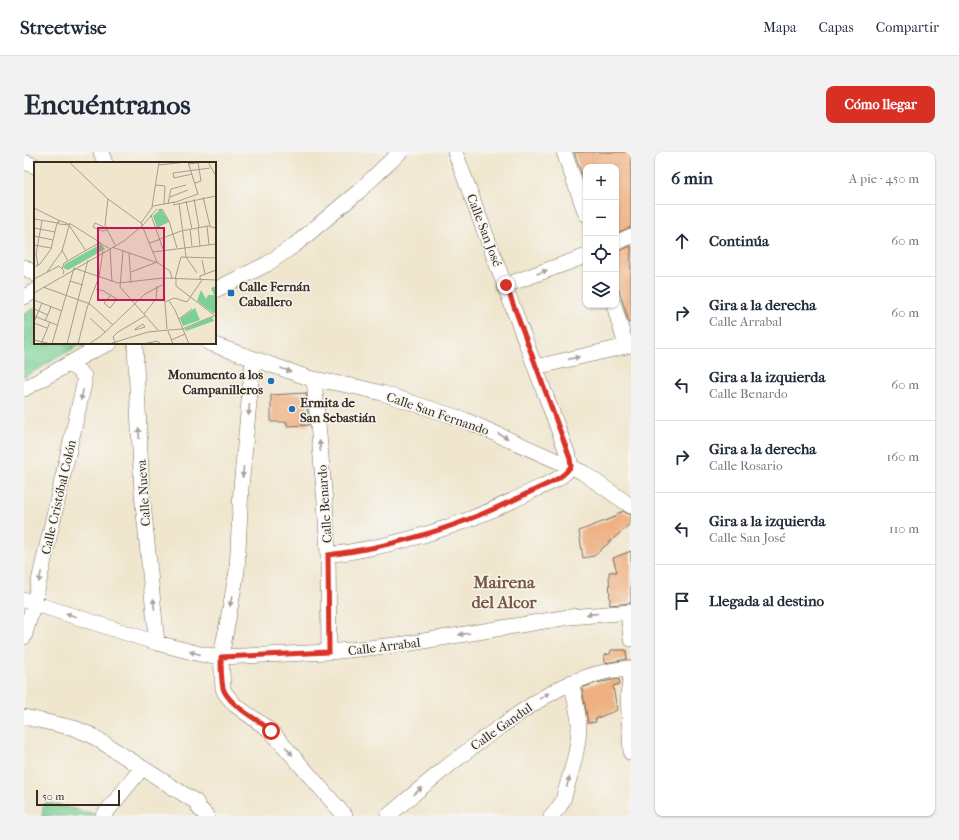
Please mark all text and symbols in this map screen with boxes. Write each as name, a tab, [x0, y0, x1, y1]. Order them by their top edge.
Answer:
text: Streetwise	[20, 17, 106, 39]
text: Mapa	[763, 19, 797, 36]
text: Capas	[819, 19, 854, 36]
text: Compartir	[876, 19, 939, 36]
button: Cómo llegar	[826, 86, 935, 123]
text: Encuéntranos	[24, 88, 191, 121]
inset map	[34, 162, 216, 344]
map controls	[583, 164, 619, 308]
button: +	[583, 164, 619, 200]
text: 6 min	[671, 168, 713, 188]
text: A pie · 450 m	[849, 171, 919, 186]
street label: Calle San José	[464, 192, 505, 269]
button: −	[583, 200, 619, 236]
icon: ahead	[671, 230, 693, 252]
text: Continúa	[709, 232, 769, 250]
text: 60 m	[891, 233, 919, 248]
button: locate	[583, 236, 619, 272]
one-way arrow	[537, 268, 549, 274]
button: layers	[583, 272, 619, 308]
route end	[497, 276, 515, 294]
place label: Calle Fernán Caballero	[239, 279, 311, 309]
marker: Calle Fernán Caballero	[226, 288, 236, 298]
text: Gira a la derecha	[709, 296, 816, 314]
icon: right	[671, 302, 693, 324]
text: 60 m	[891, 305, 919, 320]
text: Calle Arrabal	[709, 314, 782, 329]
one-way arrow	[568, 355, 580, 361]
place label: Monumento a los Campanilleros	[167, 367, 263, 398]
one-way arrow	[280, 367, 292, 373]
text: Gira a la izquierda	[709, 368, 825, 386]
icon: left	[671, 374, 693, 396]
marker: Monumento a los Campanilleros	[266, 376, 276, 386]
text: 60 m	[891, 377, 919, 392]
text: Calle Benardo	[709, 386, 788, 401]
one-way arrow	[78, 389, 84, 402]
street label: Calle San Fernando	[384, 389, 492, 438]
place label: Ermita de San Sebastián	[300, 395, 376, 425]
one-way arrow	[245, 404, 252, 416]
marker: Ermita de San Sebastián	[287, 404, 297, 414]
one-way arrow	[136, 426, 142, 439]
one-way arrow	[497, 433, 508, 439]
street label: Calle Cristóbal Colón	[38, 438, 79, 556]
one-way arrow	[316, 440, 323, 452]
text: Gira a la derecha	[709, 440, 816, 458]
icon: right	[671, 446, 693, 468]
text: 160 m	[887, 449, 919, 464]
street label: Calle Nueva	[134, 458, 153, 527]
text: Calle Rosario	[709, 458, 783, 473]
street label: Calle Benardo	[314, 464, 335, 544]
one-way arrow	[239, 466, 246, 478]
text: Gira a la izquierda	[709, 512, 825, 530]
icon: left	[671, 518, 693, 540]
text: 110 m	[889, 521, 919, 536]
text: Calle San José	[709, 530, 786, 545]
one-way arrow	[36, 571, 42, 583]
district label: Mairena del Alcor	[472, 572, 537, 612]
icon: arrive	[671, 590, 693, 612]
text: Llegada al destino	[709, 592, 824, 610]
one-way arrow	[227, 595, 233, 607]
one-way arrow	[150, 598, 157, 610]
one-way arrow	[586, 611, 598, 618]
one-way arrow	[65, 612, 77, 618]
one-way arrow	[458, 631, 470, 637]
street label: Calle Arrabal	[347, 635, 422, 658]
one-way arrow	[189, 650, 201, 656]
one-way arrow	[538, 693, 550, 700]
street label: Calle Gandul	[468, 699, 535, 753]
route start	[262, 722, 280, 740]
one-way arrow	[284, 746, 293, 755]
one-way arrow	[565, 775, 571, 787]
one-way arrow	[412, 786, 423, 795]
scale bar	[36, 788, 120, 807]
text: 50 m	[42, 790, 64, 803]

